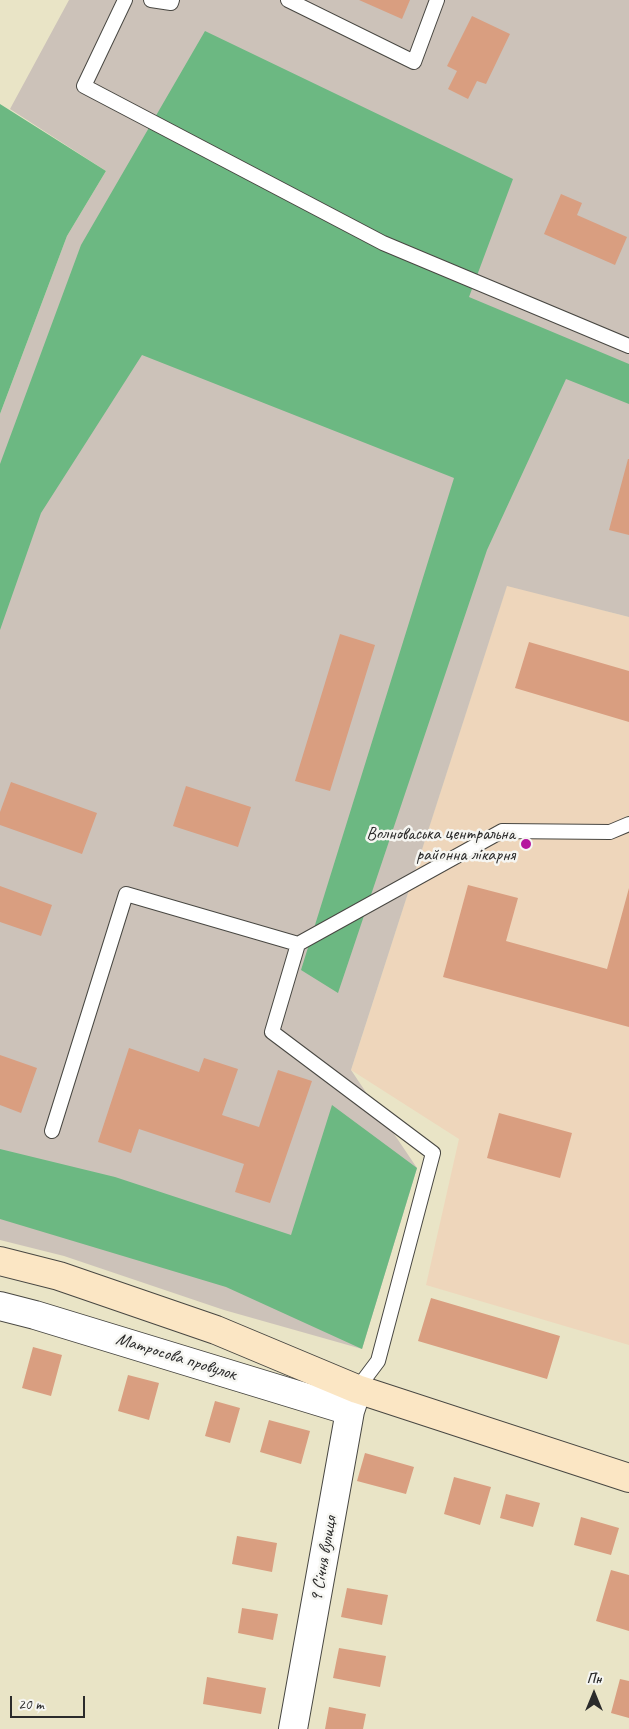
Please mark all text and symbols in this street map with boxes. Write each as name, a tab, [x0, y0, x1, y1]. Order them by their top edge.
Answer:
place label: Волноваська центральна районна лікарня	[366, 823, 515, 866]
marker: Волноваська центральна районна лікарня	[519, 837, 533, 851]
street label: Матросова провулок	[113, 1328, 239, 1386]
street label: 9 Січня вулиця	[306, 1514, 342, 1604]
north arrow	[569, 1669, 619, 1719]
text: Пн	[587, 1670, 601, 1687]
scale bar	[12, 1686, 88, 1718]
text: 20 m	[18, 1695, 44, 1714]

